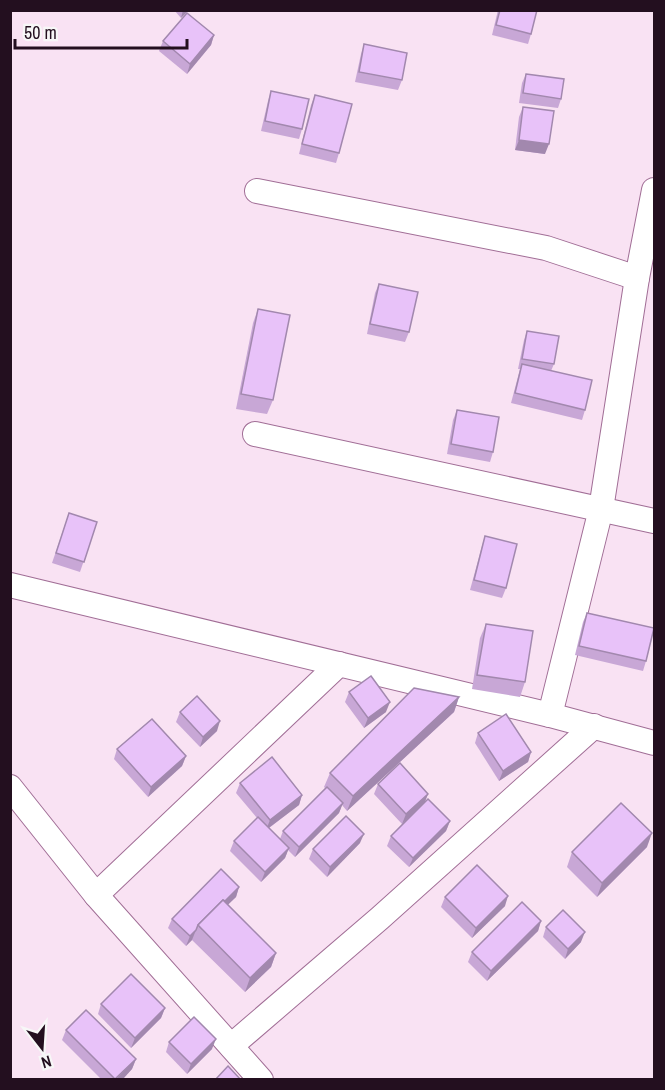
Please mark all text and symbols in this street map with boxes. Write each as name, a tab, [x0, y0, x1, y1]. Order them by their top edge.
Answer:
scale bar	[15, 12, 188, 50]
text: 50 m	[24, 20, 57, 45]
north arrow	[12, 1018, 72, 1078]
text: N	[39, 1050, 54, 1074]

